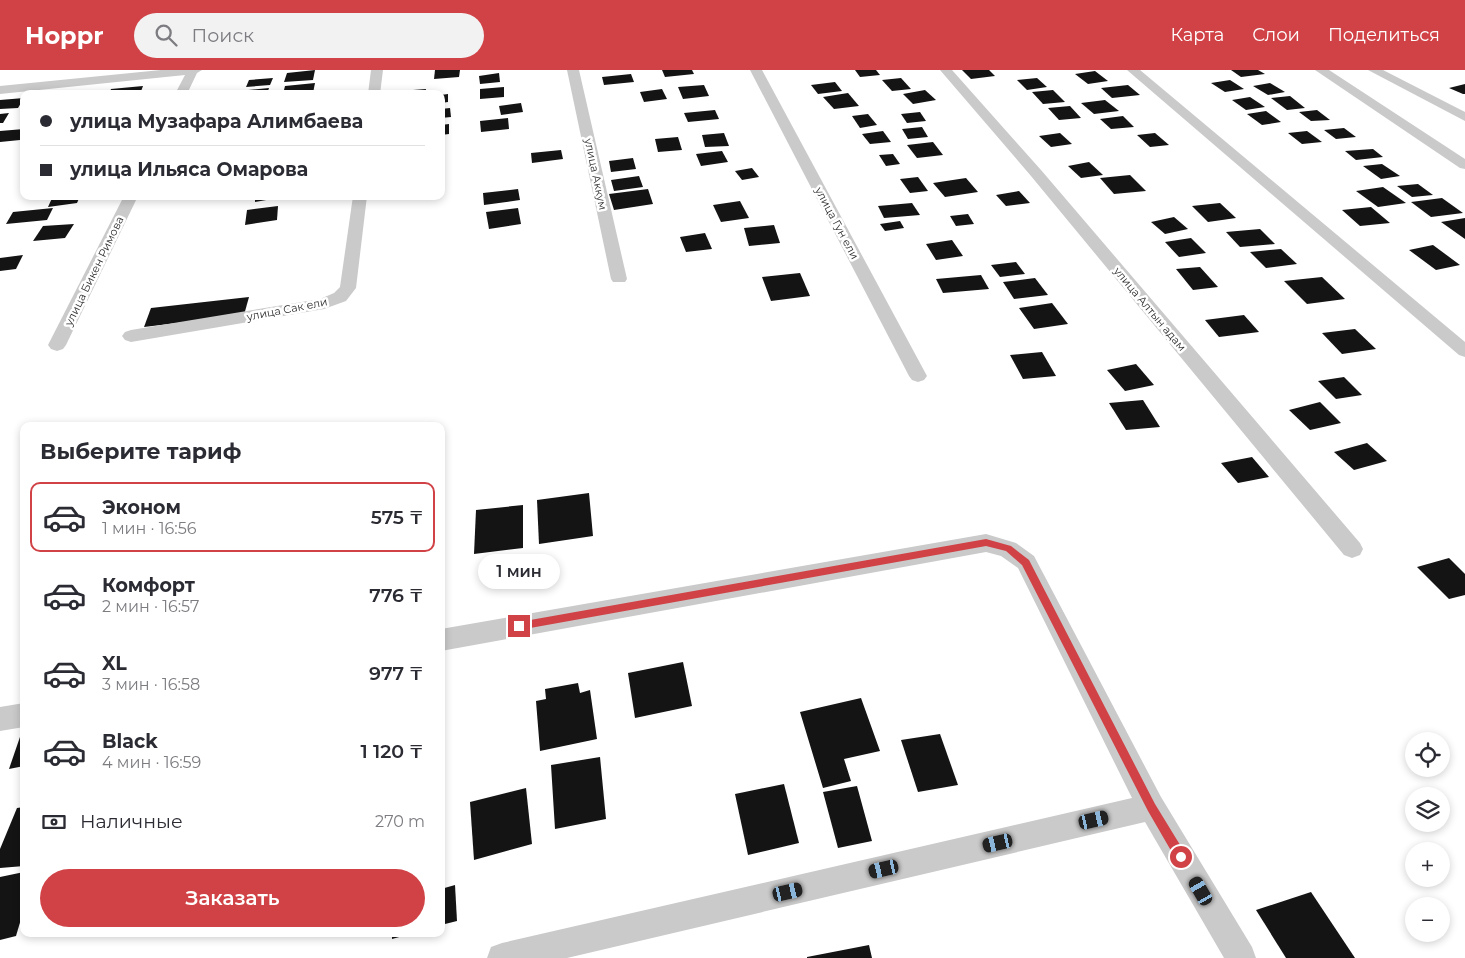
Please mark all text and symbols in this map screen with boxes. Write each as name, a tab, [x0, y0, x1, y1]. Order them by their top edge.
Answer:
search box	[134, 13, 484, 58]
text: Hoppr	[25, 21, 104, 50]
icon: search	[152, 21, 180, 49]
text: Поиск	[192, 24, 254, 47]
text: Карта	[1170, 24, 1224, 46]
text: Слои	[1252, 24, 1300, 46]
text: Поделиться	[1328, 24, 1440, 46]
text: улица Музафара Алимбаева	[70, 110, 363, 133]
street label: улица Аккум	[581, 136, 610, 211]
text: улица Ильяса Омарова	[70, 158, 308, 181]
street label: улица Гун ели	[812, 184, 862, 262]
street label: улица Бикен Римова	[61, 214, 127, 329]
street label: улица Алтын адам	[1110, 263, 1189, 354]
street label: улица Сак ели	[244, 294, 329, 324]
text: Выберите тариф	[40, 438, 241, 465]
icon: car	[42, 495, 87, 540]
text: Эконом	[102, 496, 181, 519]
text: 575 ₸	[371, 506, 423, 529]
text: 1 мин · 16:56	[102, 519, 197, 538]
callout: 1 мин	[478, 554, 560, 588]
text: 1 мин	[496, 562, 542, 581]
icon: car	[42, 573, 87, 618]
text: Комфорт	[102, 574, 195, 597]
text: 776 ₸	[369, 584, 423, 607]
text: 2 мин · 16:57	[102, 597, 199, 616]
route end	[508, 615, 530, 637]
icon: car	[42, 651, 87, 696]
text: XL	[102, 652, 127, 675]
text: 977 ₸	[369, 662, 423, 685]
text: 3 мин · 16:58	[102, 675, 200, 694]
icon: car	[42, 729, 87, 774]
text: Black	[102, 730, 158, 753]
map controls	[1405, 732, 1450, 942]
button: locate	[1405, 732, 1450, 777]
text: 1 120 ₸	[360, 740, 423, 763]
text: 4 мин · 16:59	[102, 753, 201, 772]
button: layers	[1405, 787, 1450, 832]
icon: cash	[40, 808, 68, 836]
car	[1077, 809, 1110, 831]
text: Наличные	[80, 810, 183, 833]
text: 270 m	[375, 812, 425, 831]
car	[981, 832, 1014, 854]
button: +	[1405, 842, 1450, 887]
route start	[1170, 846, 1192, 868]
car	[867, 858, 900, 880]
button: Заказать	[40, 869, 425, 927]
car	[1187, 874, 1214, 908]
car	[771, 881, 804, 903]
button: −	[1405, 897, 1450, 942]

